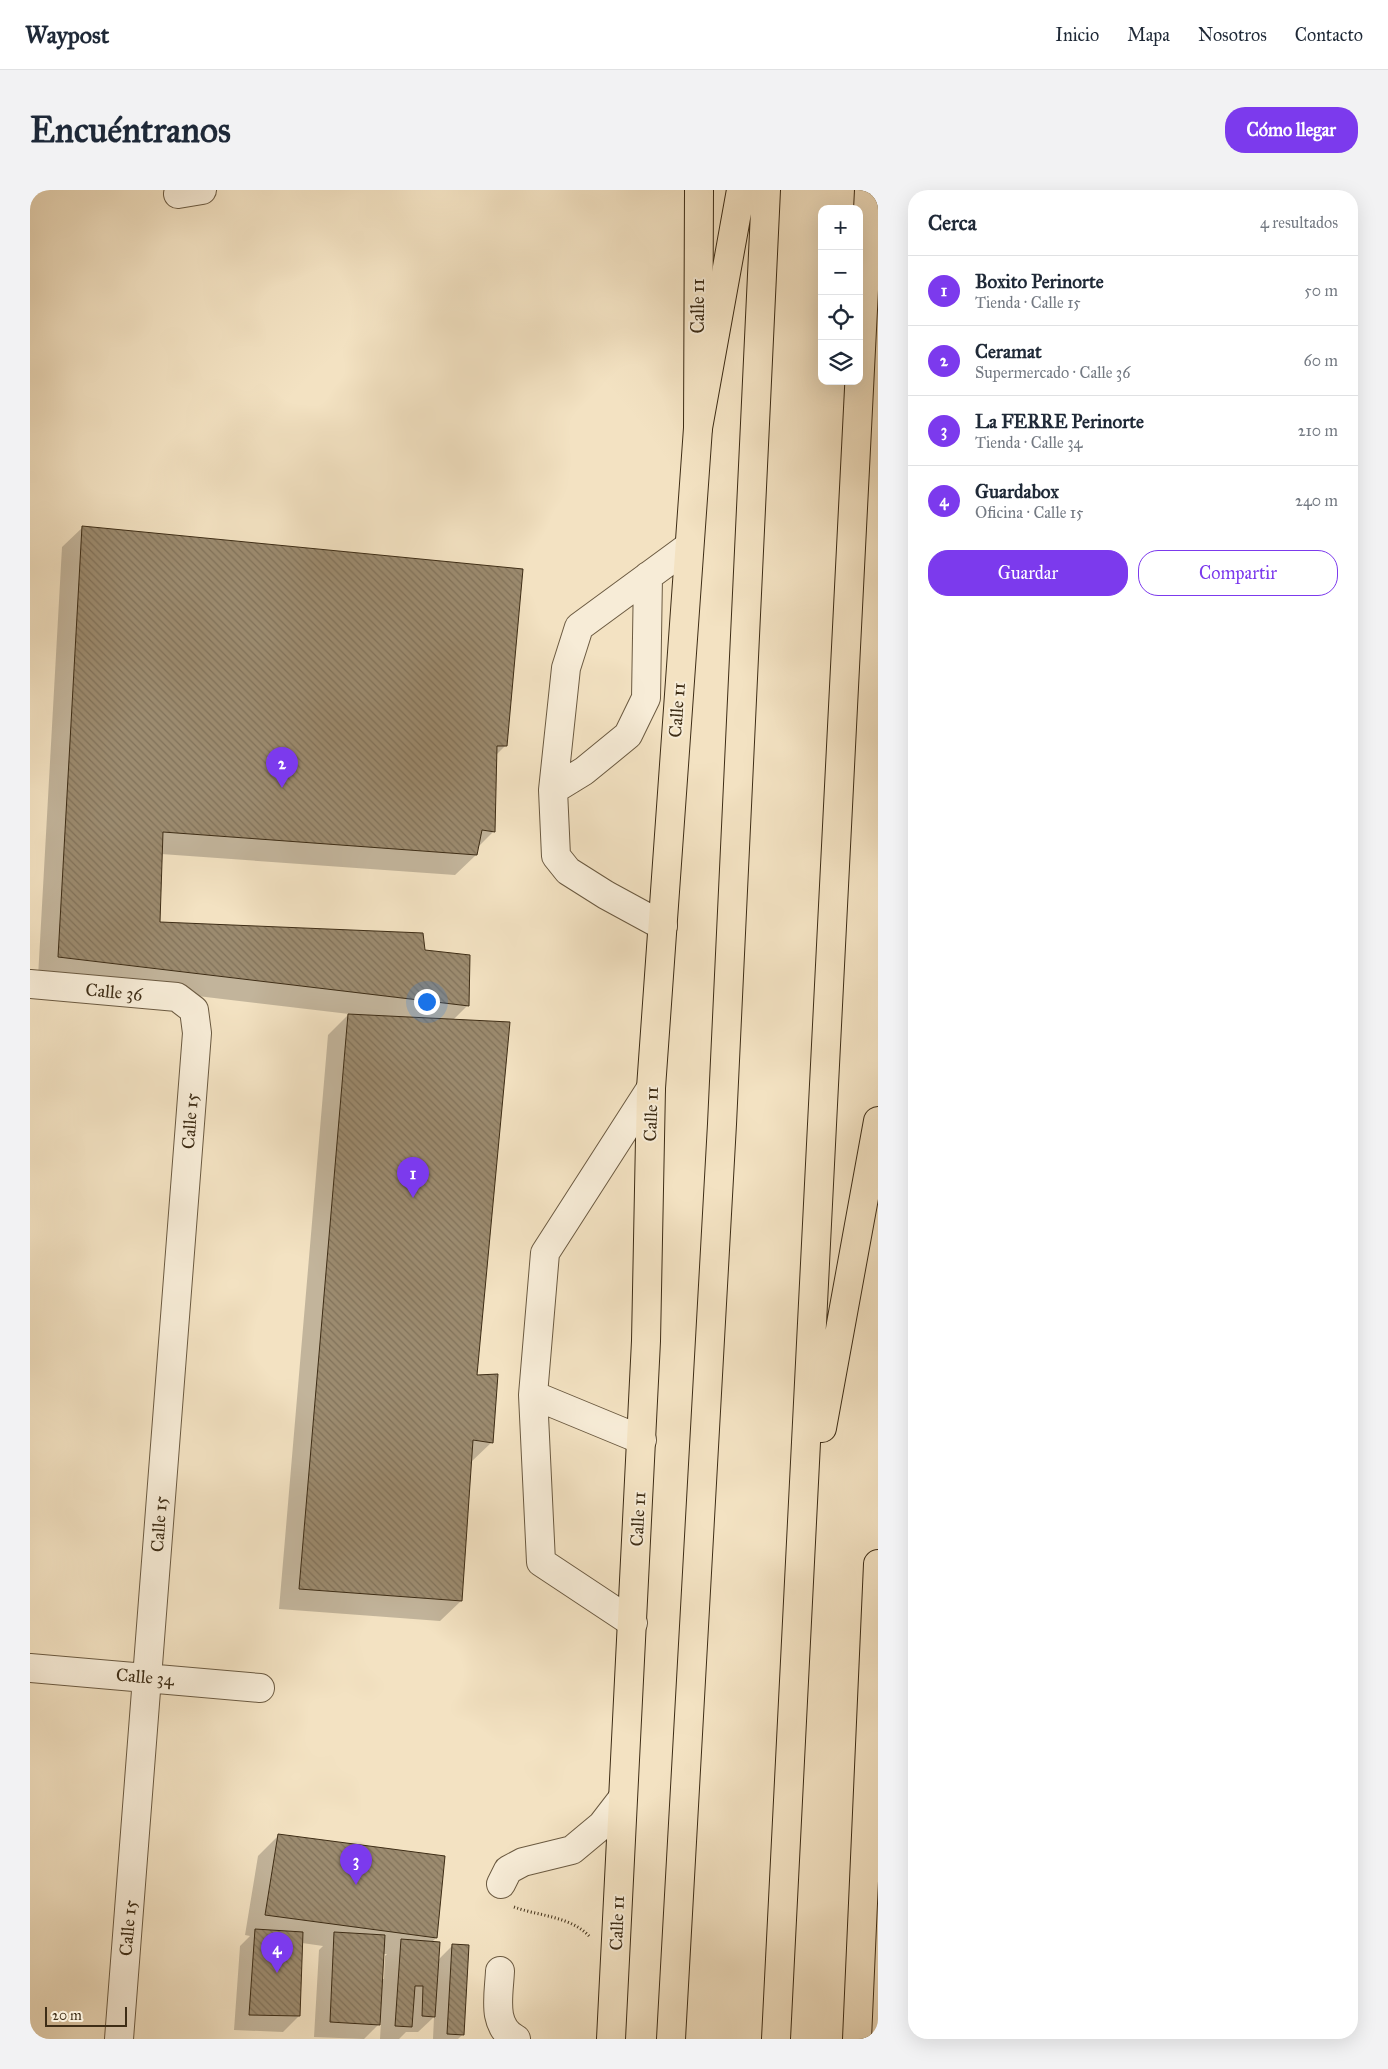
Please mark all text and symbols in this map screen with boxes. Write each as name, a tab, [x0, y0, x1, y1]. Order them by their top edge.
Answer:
text: Waypost	[25, 20, 109, 50]
text: Inicio	[1055, 24, 1099, 46]
text: Mapa	[1127, 24, 1170, 46]
text: Nosotros	[1198, 24, 1267, 46]
text: Contacto	[1295, 24, 1363, 46]
button: Cómo llegar	[1225, 107, 1358, 153]
text: Encuéntranos	[30, 109, 231, 152]
map controls	[818, 205, 863, 385]
button: +	[818, 205, 863, 250]
text: Cerca	[928, 210, 977, 236]
text: 4 resultados	[1260, 213, 1338, 232]
button: −	[818, 250, 863, 295]
text: Boxito Perinorte	[975, 270, 1104, 293]
street label: Calle 11	[687, 278, 709, 334]
text: 1	[941, 281, 947, 300]
text: 50 m	[1304, 281, 1338, 300]
text: Tienda · Calle 15	[975, 293, 1081, 312]
button: locate	[818, 295, 863, 340]
button: layers	[818, 340, 863, 385]
text: Ceramat	[975, 340, 1042, 363]
text: 2	[940, 351, 948, 370]
text: 60 m	[1304, 351, 1338, 370]
text: Supermercado · Calle 36	[975, 363, 1130, 382]
text: La FERRE Perinorte	[975, 410, 1144, 433]
text: 3	[941, 421, 947, 440]
text: 210 m	[1298, 421, 1338, 440]
text: Tienda · Calle 34	[975, 433, 1082, 452]
text: Guardabox	[975, 480, 1059, 503]
text: 4	[940, 491, 948, 510]
text: 240 m	[1295, 491, 1338, 510]
text: Oficina · Calle 15	[975, 503, 1083, 522]
button: Guardar	[928, 550, 1128, 596]
button: Compartir	[1138, 550, 1338, 596]
street label: Calle 11	[664, 682, 690, 738]
pin: 2	[266, 747, 298, 788]
street label: Calle 36	[84, 979, 144, 1006]
your location	[414, 989, 440, 1015]
street label: Calle 11	[639, 1086, 663, 1142]
street label: Calle 15	[177, 1092, 203, 1150]
pin: 1	[397, 1157, 429, 1198]
street label: Calle 11	[626, 1491, 650, 1547]
street label: Calle 15	[146, 1495, 172, 1553]
street label: Calle 34	[115, 1664, 176, 1691]
pin: 3	[340, 1844, 372, 1885]
street label: Calle 11	[605, 1895, 629, 1951]
street label: Calle 15	[115, 1898, 141, 1957]
pin: 4	[261, 1932, 293, 1973]
scale bar	[45, 2004, 128, 2027]
text: 20 m	[52, 2007, 82, 2024]

